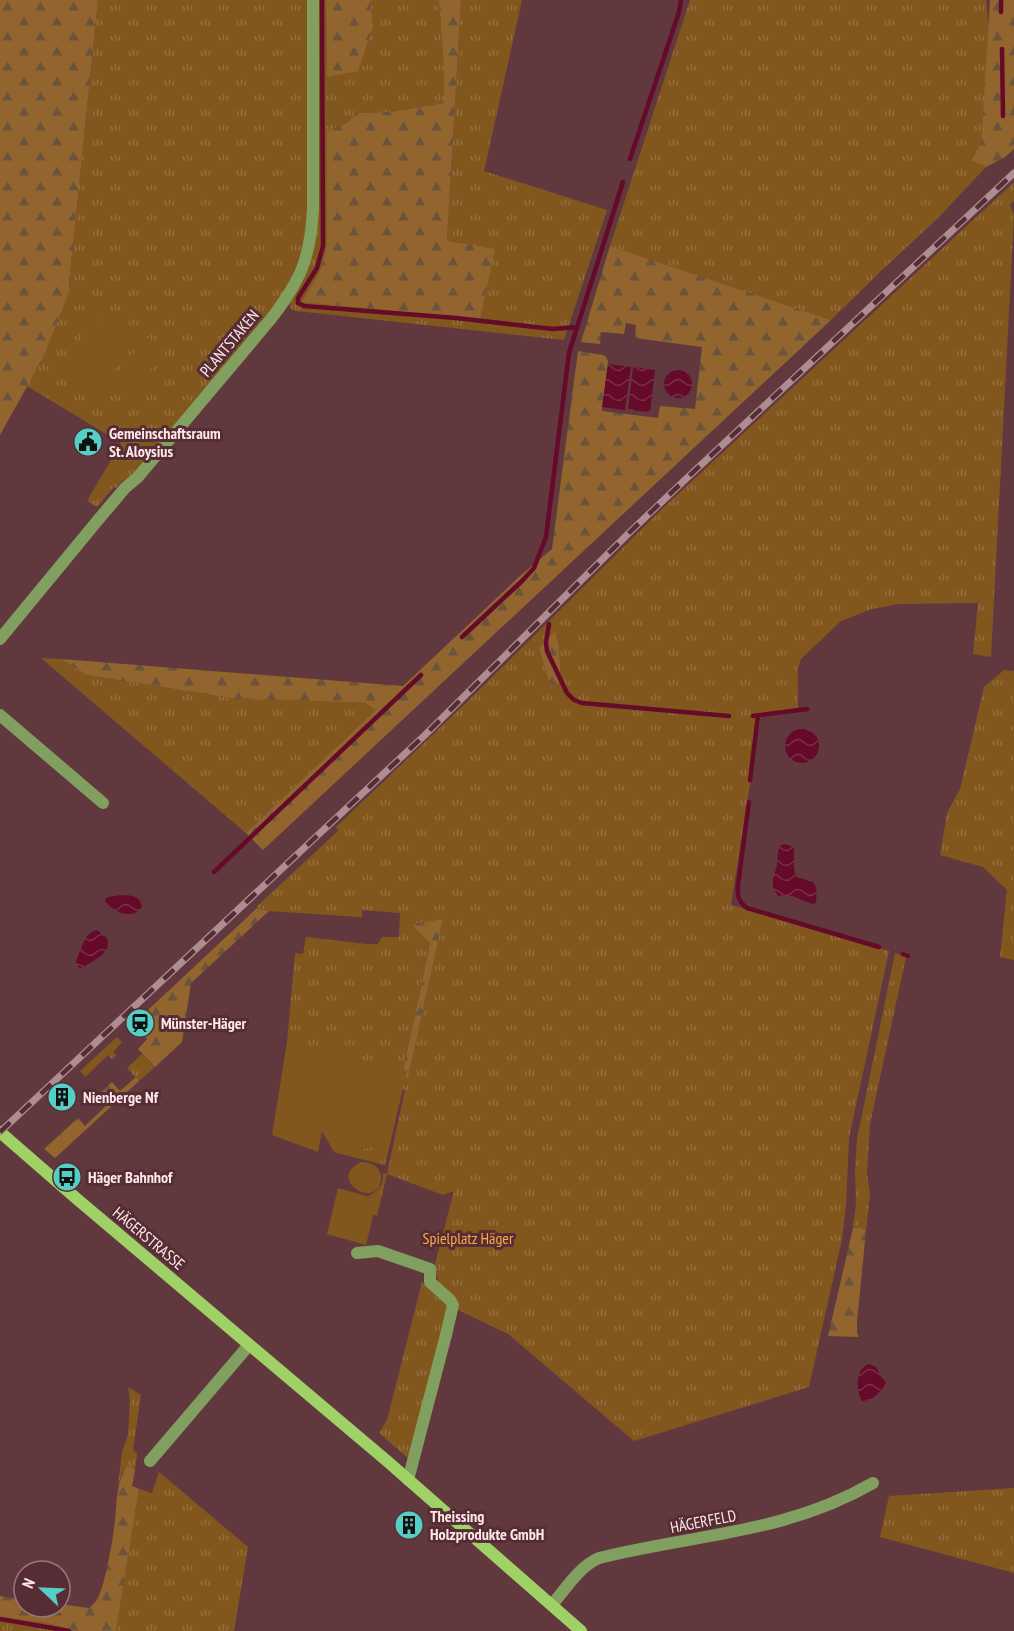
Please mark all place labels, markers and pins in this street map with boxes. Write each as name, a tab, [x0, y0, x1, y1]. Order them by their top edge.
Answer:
place label: Gemeinschaftsraum St. Aloysius	[109, 423, 221, 461]
public building icon: Gemeinschaftsraum St. Aloysius	[72, 426, 104, 458]
station icon: Münster-Häger	[124, 1007, 156, 1039]
place label: Münster-Häger	[161, 1013, 247, 1033]
building icon: Nienberge Nf	[46, 1081, 78, 1113]
place label: Nienberge Nf	[83, 1087, 159, 1107]
bus stop icon: Häger Bahnhof	[51, 1161, 83, 1193]
place label: Häger Bahnhof	[88, 1167, 173, 1187]
place label: Theissing Holzprodukte GmbH	[430, 1506, 544, 1544]
building icon: Theissing Holzprodukte GmbH	[393, 1509, 425, 1541]

